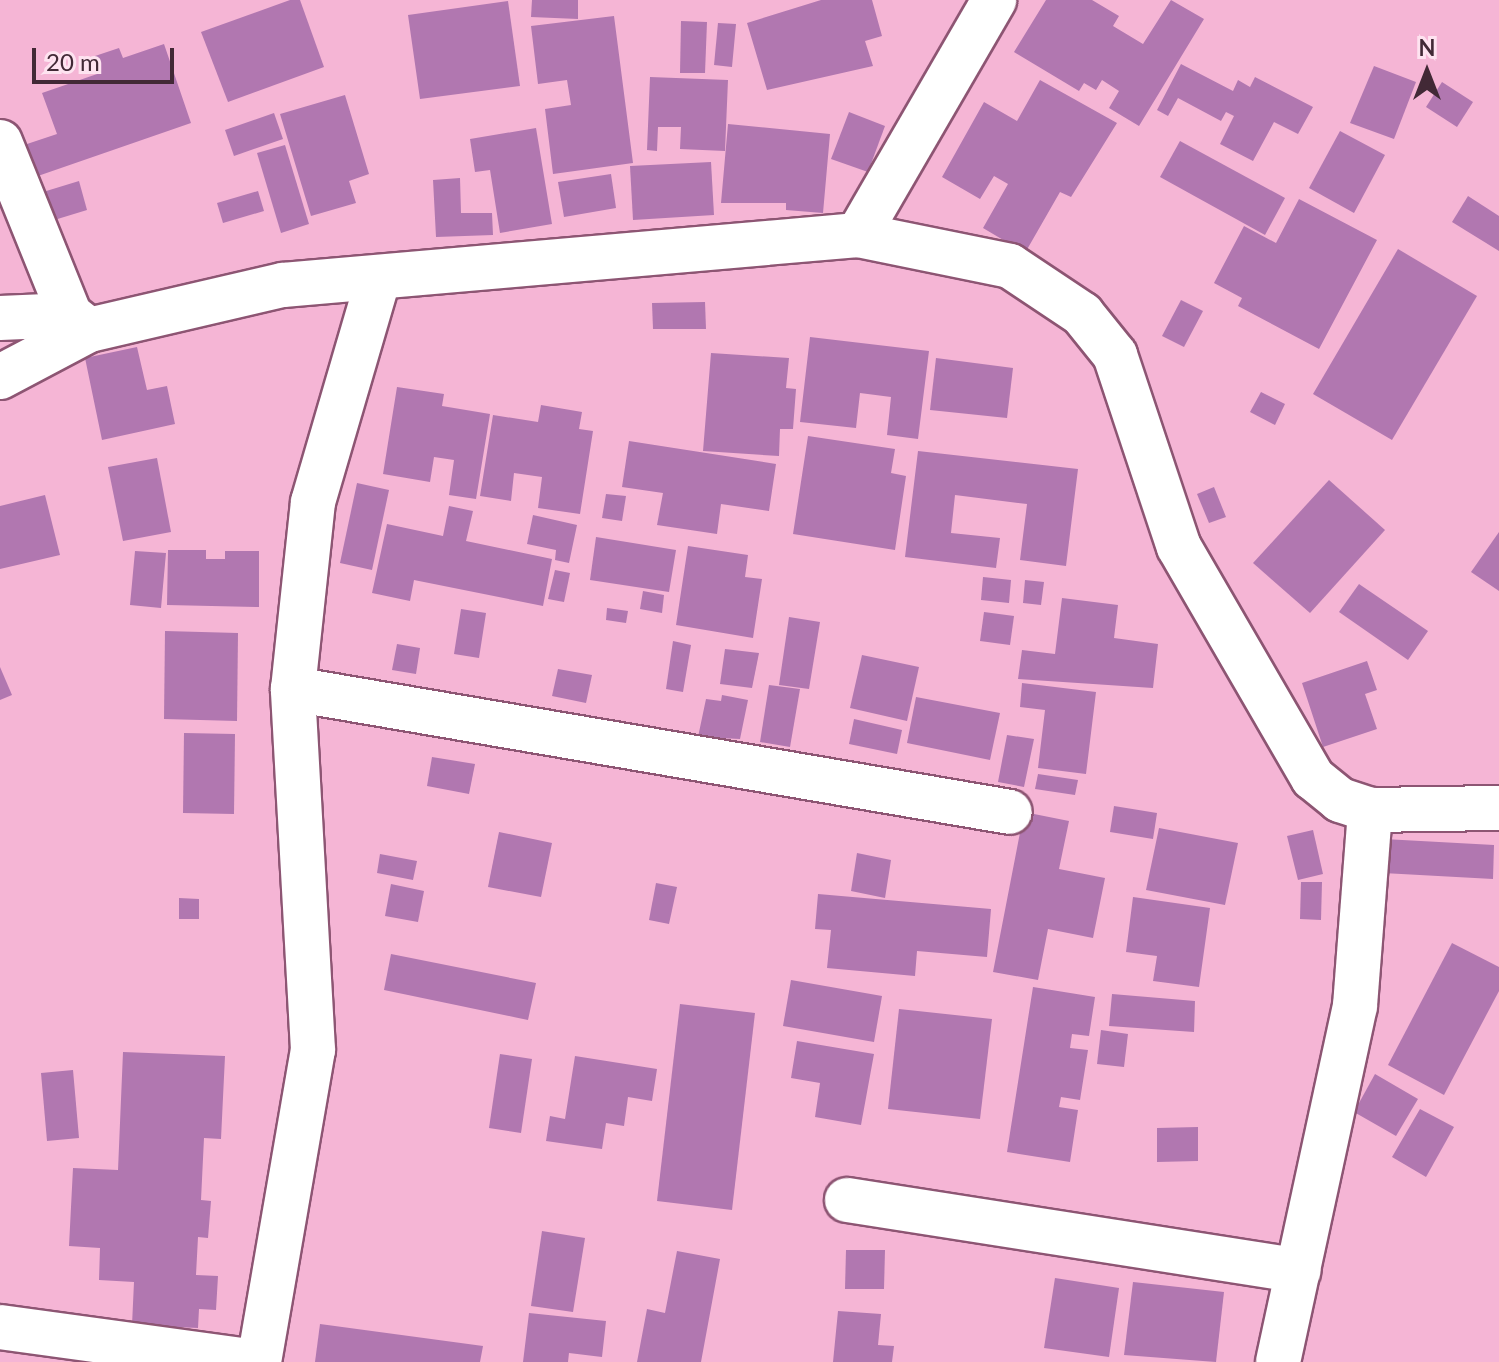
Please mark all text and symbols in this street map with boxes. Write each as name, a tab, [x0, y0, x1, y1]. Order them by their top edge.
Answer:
scale bar	[36, 32, 178, 82]
north arrow	[1387, 32, 1467, 112]
text: N	[1419, 34, 1435, 61]
text: 20 m	[46, 47, 100, 76]

